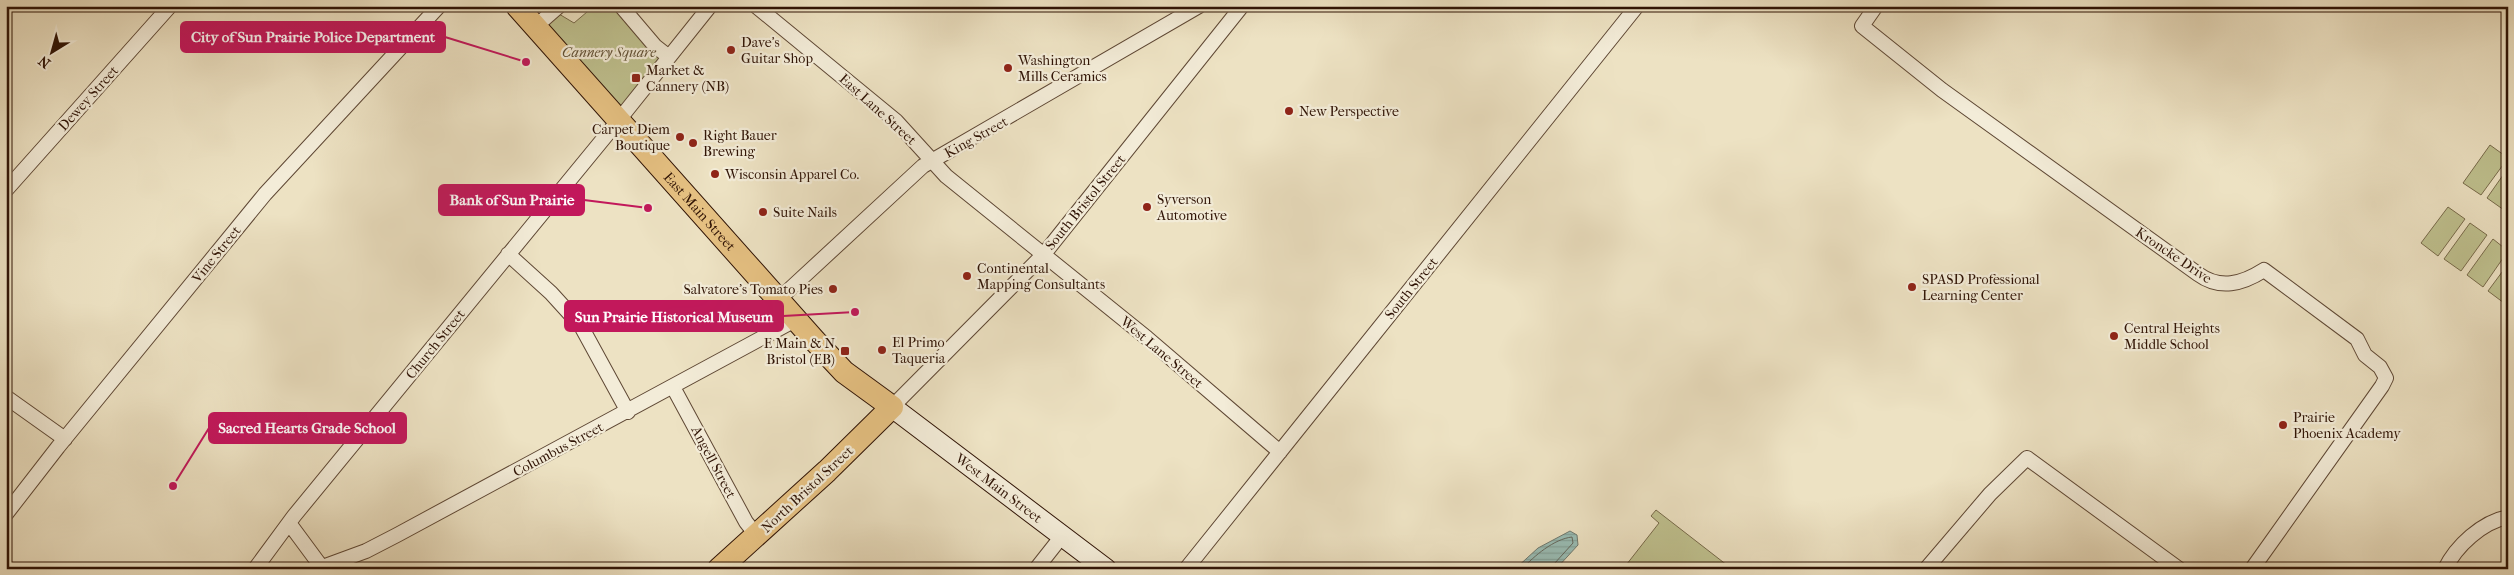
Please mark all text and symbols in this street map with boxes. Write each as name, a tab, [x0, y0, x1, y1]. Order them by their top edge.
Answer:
callout: City of Sun Prairie Police Department	[181, 22, 445, 52]
north arrow	[28, 28, 78, 78]
text: City of Sun Prairie Police Department	[191, 28, 436, 46]
place label: Dave's Guitar Shop	[741, 34, 813, 67]
park label: Cannery Square	[562, 44, 656, 61]
marker: Dave's Guitar Shop	[725, 44, 737, 56]
text: N	[35, 52, 54, 72]
place label: Washington Mills Ceramics	[1017, 52, 1107, 85]
street label: Dewey Street	[55, 62, 122, 134]
place label: Market & Cannery (NB)	[646, 62, 729, 95]
marker: Washington Mills Ceramics	[1002, 62, 1014, 74]
street label: East Lane Street	[836, 70, 920, 149]
marker: Market & Cannery (NB)	[630, 72, 642, 84]
place label: New Perspective	[1299, 103, 1399, 120]
marker: New Perspective	[1283, 105, 1295, 117]
street label: King Street	[942, 113, 1011, 162]
place label: Carpet Diem Boutique	[592, 121, 670, 154]
place label: Right Bauer Brewing	[703, 127, 777, 160]
marker: Carpet Diem Boutique	[674, 131, 686, 143]
marker: Right Bauer Brewing	[687, 137, 699, 149]
street label: South Bristol Street	[1042, 151, 1129, 254]
place label: Wisconsin Apparel Co.	[724, 166, 860, 183]
marker: Wisconsin Apparel Co.	[709, 168, 721, 180]
street label: East Main Street	[660, 169, 739, 255]
callout: Bank of Sun Prairie	[439, 185, 584, 215]
text: Bank of Sun Prairie	[449, 191, 575, 209]
place label: Syverson Automotive	[1156, 191, 1227, 224]
marker: Syverson Automotive	[1141, 201, 1153, 213]
place label: Suite Nails	[773, 204, 837, 221]
marker: Suite Nails	[757, 206, 769, 218]
street label: Vine Street	[188, 222, 244, 287]
street label: Kroncke Drive	[2132, 224, 2215, 287]
street label: South Street	[1381, 254, 1442, 323]
place label: Continental Mapping Consultants	[977, 260, 1105, 293]
marker: Continental Mapping Consultants	[961, 270, 973, 282]
place label: SPASD Professional Learning Center	[1922, 271, 2040, 304]
place label: Salvatore's Tomato Pies	[683, 281, 823, 298]
marker: SPASD Professional Learning Center	[1906, 281, 1918, 293]
marker: Salvatore's Tomato Pies	[827, 283, 839, 295]
callout: Sun Prairie Historical Museum	[565, 301, 783, 331]
street label: Church Street	[402, 306, 469, 383]
text: Sun Prairie Historical Museum	[575, 308, 774, 326]
street label: West Lane Street	[1116, 312, 1207, 392]
place label: Central Heights Middle School	[2124, 320, 2220, 353]
marker: Central Heights Middle School	[2108, 330, 2120, 342]
place label: El Primo Taqueria	[892, 334, 946, 367]
place label: E Main & N Bristol (EB)	[764, 335, 835, 368]
marker: El Primo Taqueria	[876, 344, 888, 356]
marker: E Main & N Bristol (EB)	[839, 345, 851, 357]
place label: Prairie Phoenix Academy	[2293, 409, 2401, 442]
callout: Sacred Hearts Grade School	[209, 413, 406, 443]
street label: Columbus Street	[510, 418, 606, 480]
text: Sacred Hearts Grade School	[218, 419, 397, 437]
marker: Prairie Phoenix Academy	[2277, 419, 2289, 431]
street label: Angell Street	[687, 422, 740, 501]
street label: North Bristol Street	[758, 442, 857, 536]
street label: West Main Street	[951, 449, 1045, 527]

